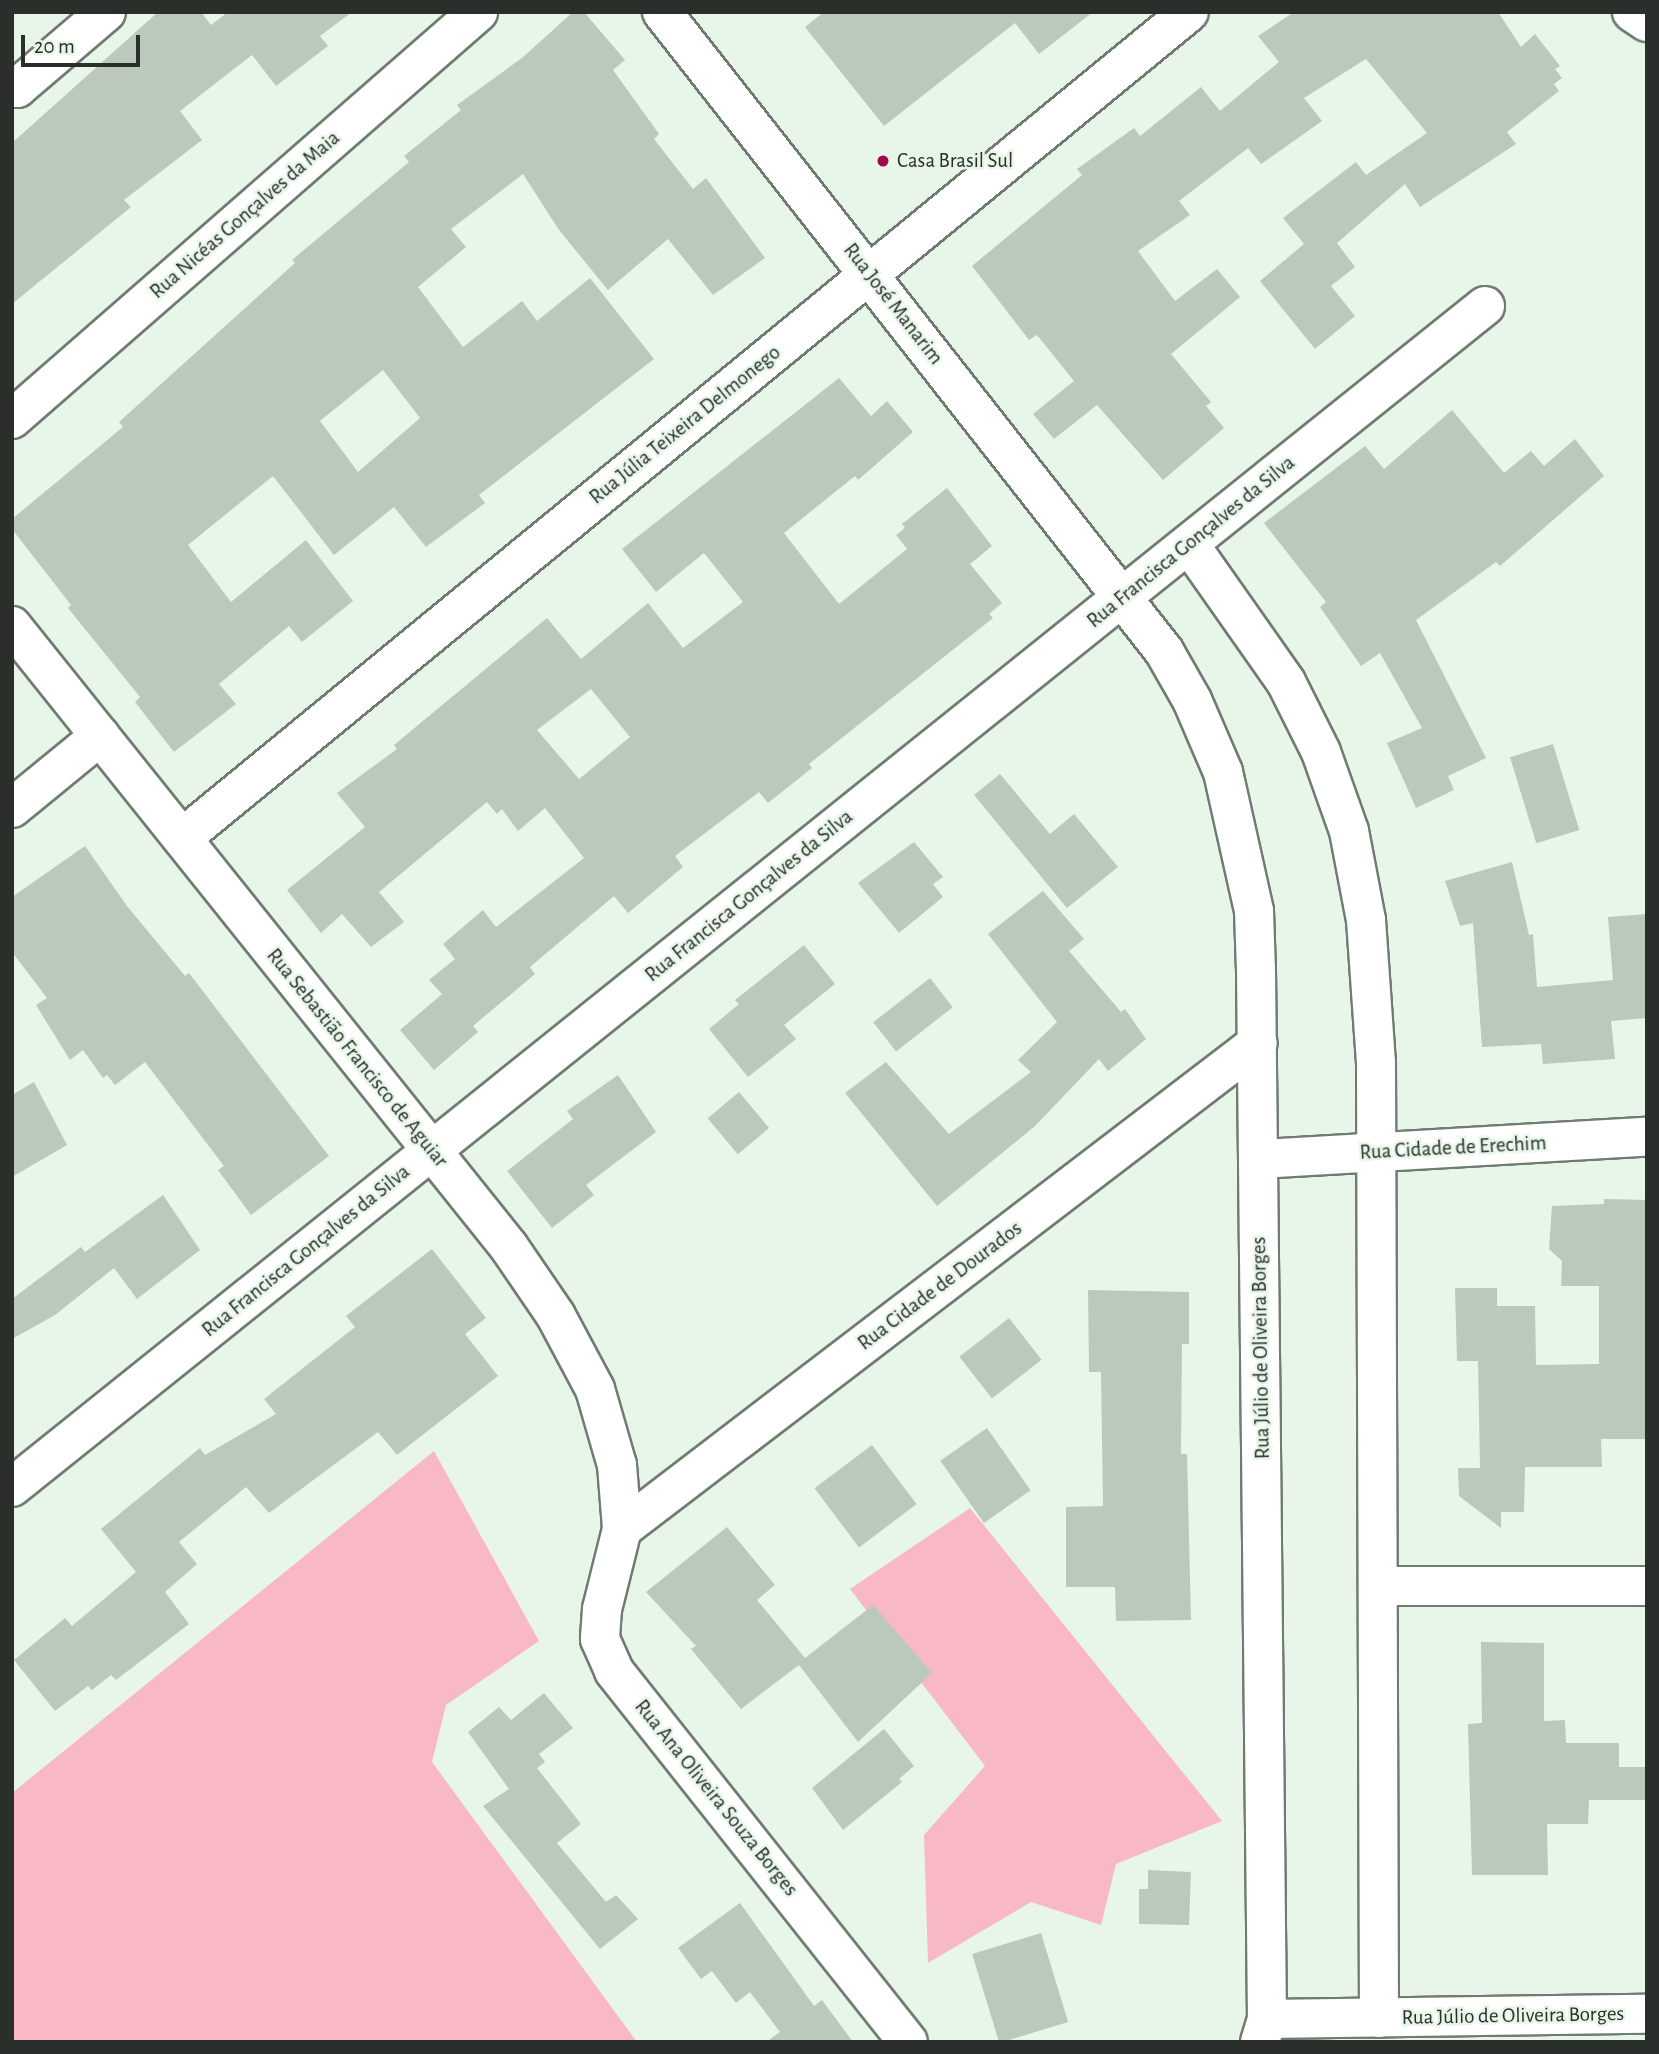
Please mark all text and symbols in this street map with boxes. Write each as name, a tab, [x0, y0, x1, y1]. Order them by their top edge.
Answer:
scale bar	[24, 21, 144, 65]
text: 20 m	[34, 36, 75, 57]
street label: Rua Nicéas Gonçalves da Maia	[145, 126, 345, 304]
place label: Casa Brasil Sul	[897, 148, 1013, 174]
marker: Casa Brasil Sul	[875, 153, 891, 169]
street label: Rua José Manarim	[838, 238, 948, 370]
street label: Rua Júlia Teixeira Delmonego	[584, 340, 786, 510]
street label: Rua Francisca Gonçalves da Silva	[1082, 450, 1300, 634]
street label: Rua Francisca Gonçalves da Silva	[640, 804, 858, 988]
street label: Rua Sebastião Francisco de Aguiar	[261, 943, 453, 1173]
street label: Rua Cidade de Erechim	[1359, 1131, 1547, 1165]
street label: Rua Francisca Gonçalves da Silva	[197, 1159, 415, 1343]
street label: Rua Cidade de Dourados	[853, 1216, 1027, 1356]
street label: Rua Júlio de Oliveira Borges	[1246, 1237, 1276, 1459]
street label: Rua Ana Oliveira Souza Borges	[629, 1695, 803, 1901]
street label: Rua Júlio de Oliveira Borges	[1402, 2001, 1624, 2031]

